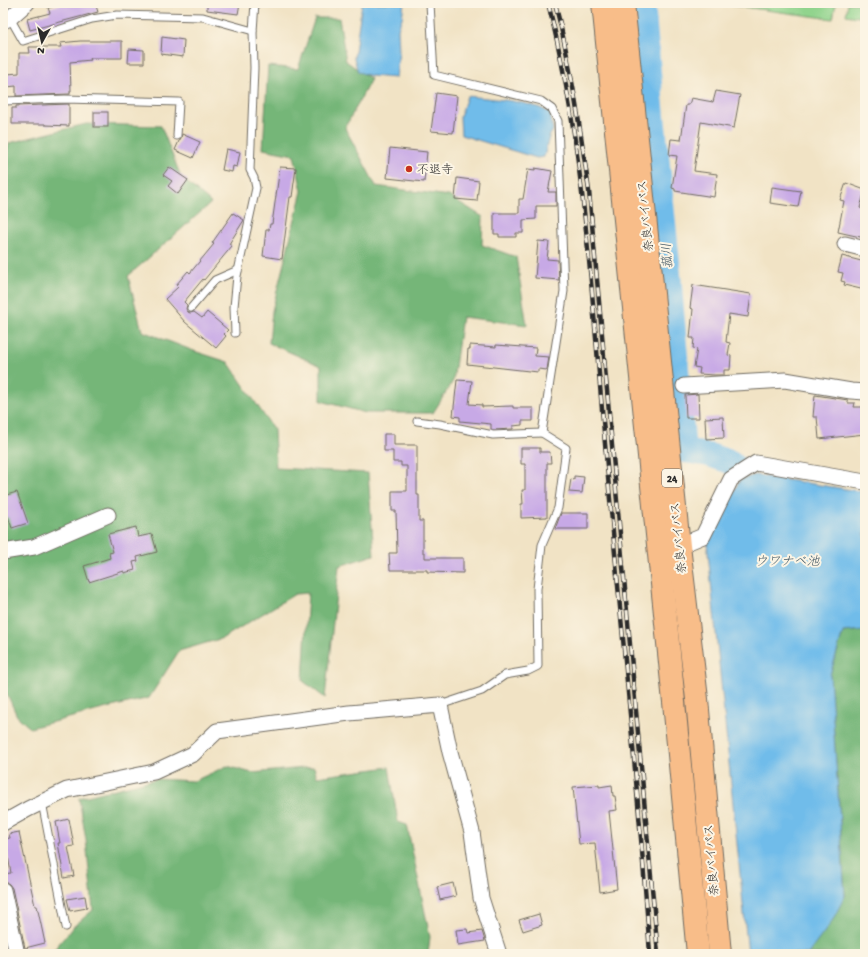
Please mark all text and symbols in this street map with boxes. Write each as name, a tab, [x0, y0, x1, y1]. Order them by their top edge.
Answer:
north arrow	[22, 22, 62, 62]
text: N	[36, 43, 45, 56]
place label: 不退寺	[417, 163, 453, 178]
marker: 不退寺	[404, 164, 414, 174]
street label: 奈良バイパス	[635, 179, 658, 252]
water label: 菰川	[659, 242, 677, 269]
road number: 24	[662, 469, 682, 487]
street label: 奈良バイパス	[668, 501, 691, 574]
water label: ウワナベ池	[754, 554, 820, 570]
street label: 奈良バイパス	[702, 823, 723, 896]

